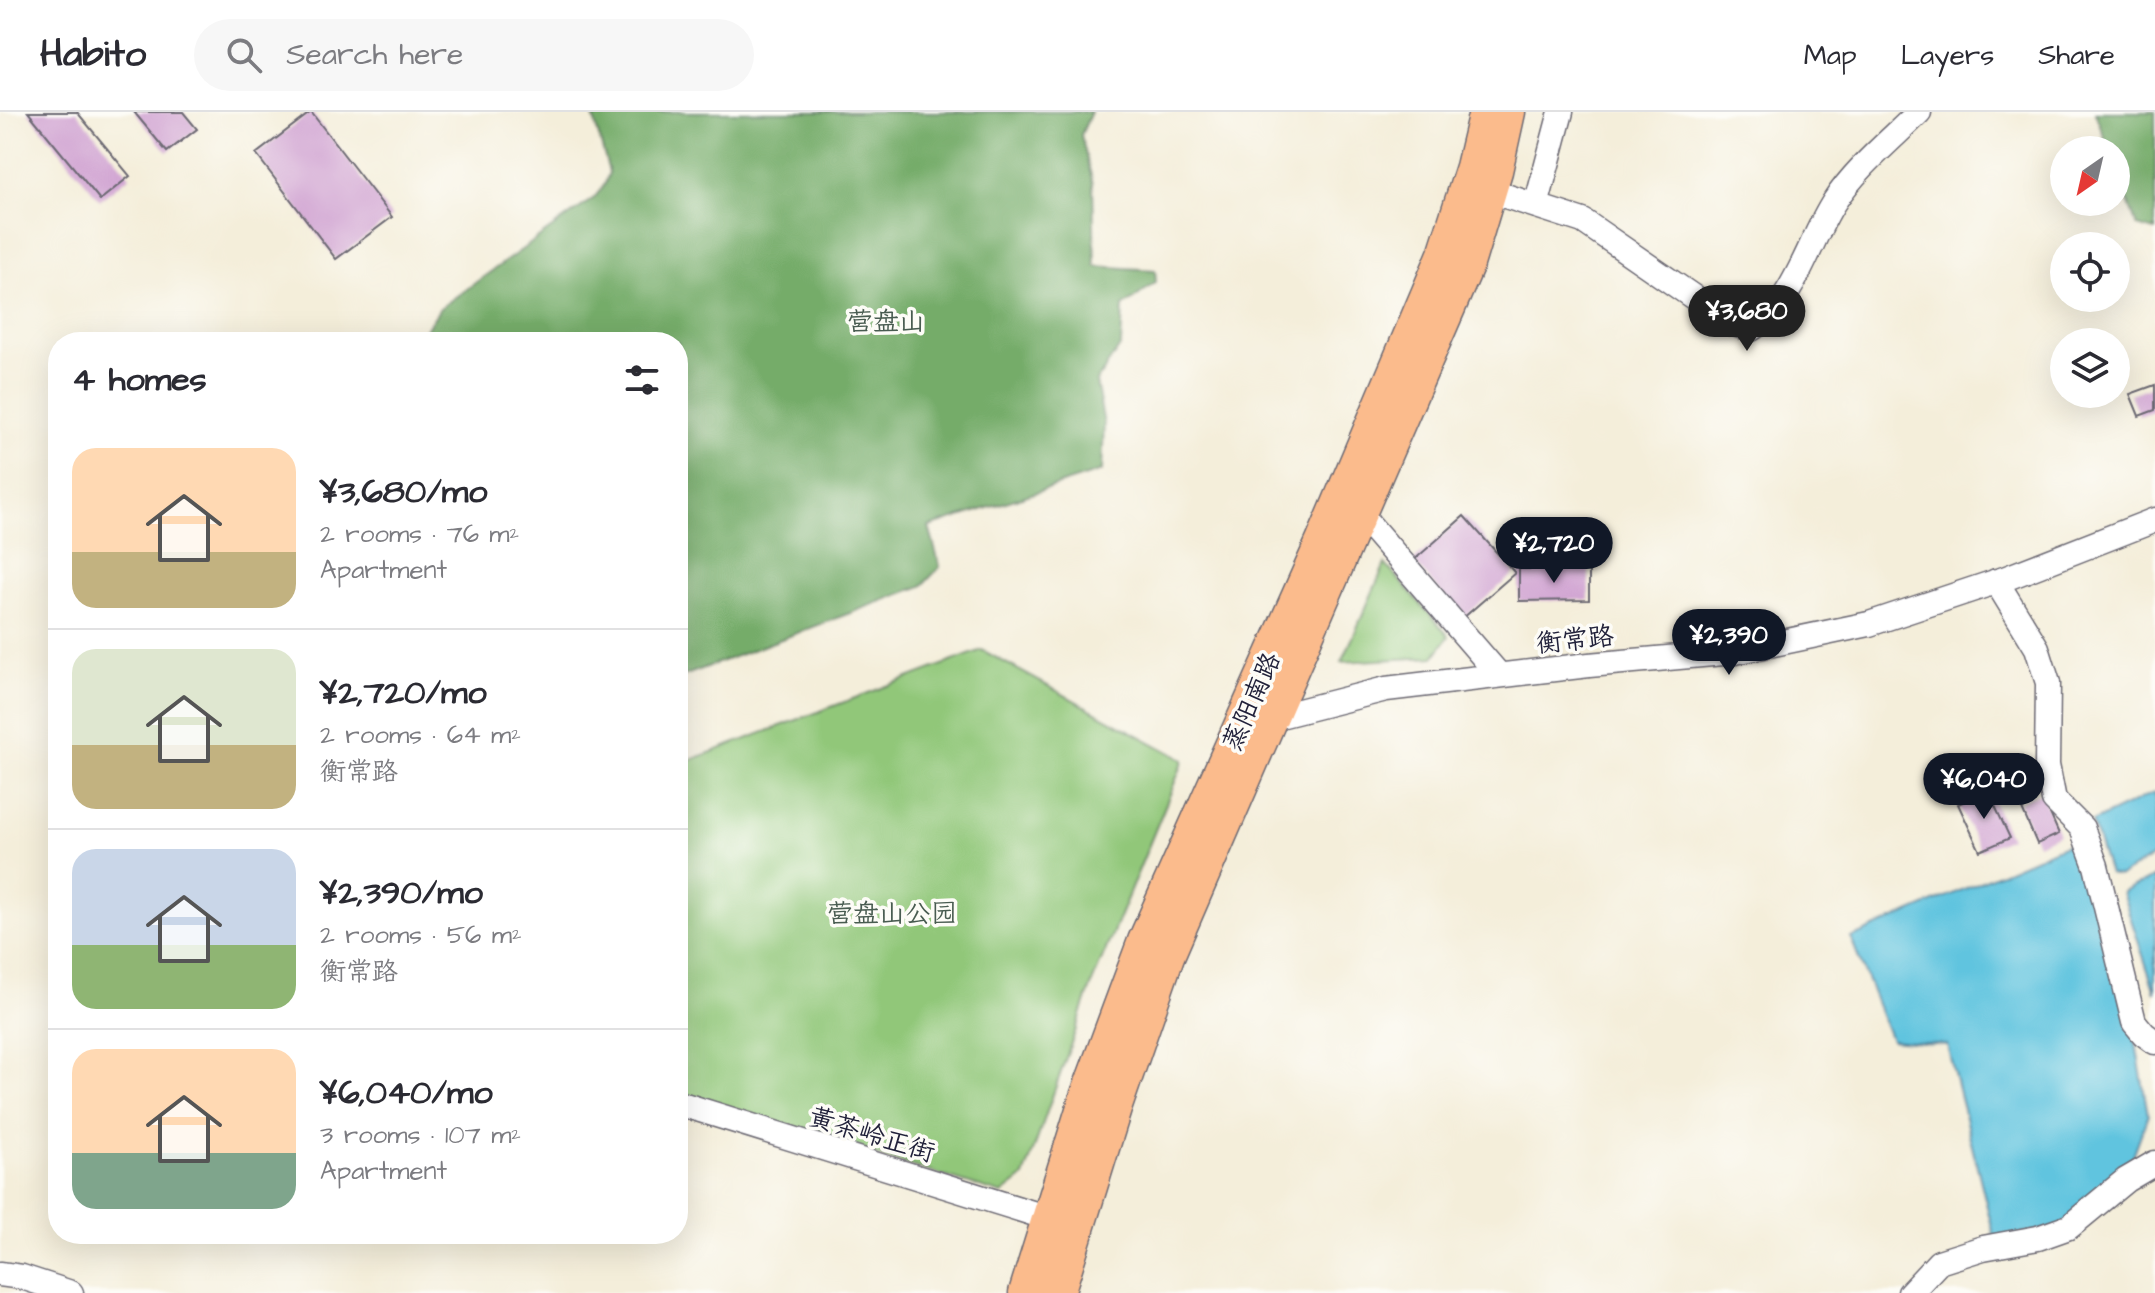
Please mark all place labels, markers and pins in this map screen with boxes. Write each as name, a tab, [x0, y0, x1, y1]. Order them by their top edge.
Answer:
pin: ¥3,680	[1682, 285, 1812, 353]
pin: ¥2,720	[1489, 517, 1619, 585]
pin: ¥2,390	[1664, 609, 1794, 677]
pin: ¥6,040	[1919, 753, 2049, 821]

